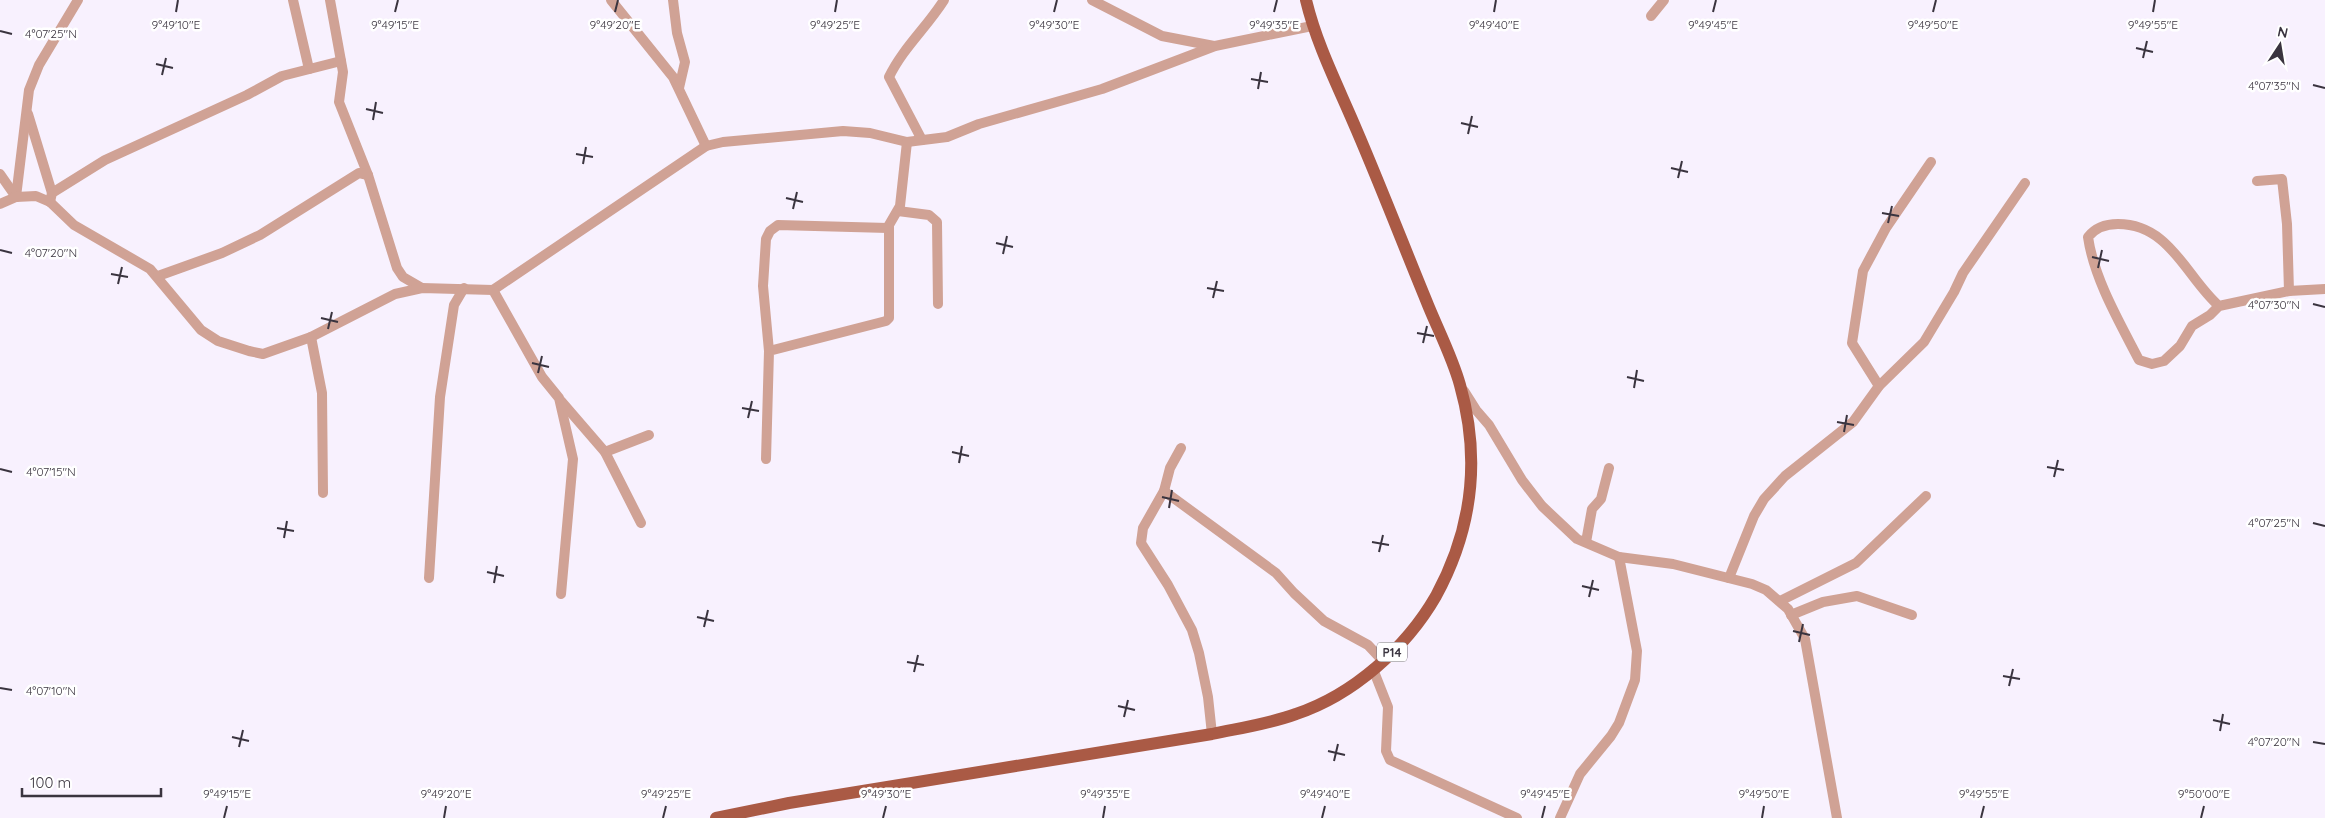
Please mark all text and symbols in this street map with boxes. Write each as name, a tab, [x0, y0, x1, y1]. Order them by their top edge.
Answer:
text: 9°49'10"E	[152, 17, 201, 32]
text: 9°49'15"E	[371, 17, 419, 32]
text: 9°49'20"E	[590, 17, 641, 32]
text: 9°49'25"E	[810, 17, 860, 32]
text: 9°49'30"E	[1029, 17, 1079, 32]
text: 9°49'35"E	[1249, 17, 1299, 32]
text: 9°49'40"E	[1469, 17, 1520, 32]
text: 9°49'45"E	[1688, 17, 1738, 32]
text: 9°49'50"E	[1908, 17, 1959, 32]
text: 9°49'55"E	[2128, 17, 2178, 32]
north arrow	[2255, 20, 2305, 70]
text: N	[2276, 22, 2290, 42]
text: 4°07'25"N	[25, 26, 77, 41]
text: 4°07'35"N	[2248, 78, 2300, 93]
text: 4°07'20"N	[25, 245, 77, 260]
text: 4°07'30"N	[2248, 297, 2300, 312]
text: 4°07'15"N	[26, 464, 76, 479]
text: 4°07'25"N	[2248, 515, 2300, 530]
road number: P14	[1377, 642, 1407, 662]
text: 4°07'10"N	[26, 683, 76, 698]
text: 4°07'20"N	[2248, 734, 2300, 749]
scale bar	[22, 766, 161, 798]
text: 100 m	[30, 773, 71, 792]
text: 9°49'15"E	[203, 786, 251, 801]
text: 9°49'20"E	[421, 786, 472, 801]
text: 9°49'25"E	[641, 786, 691, 801]
text: 9°49'30"E	[861, 786, 911, 801]
text: 9°49'35"E	[1080, 786, 1130, 801]
text: 9°49'40"E	[1300, 786, 1351, 801]
text: 9°49'45"E	[1520, 786, 1570, 801]
text: 9°49'50"E	[1739, 786, 1790, 801]
text: 9°49'55"E	[1959, 786, 2009, 801]
text: 9°50'00"E	[2178, 786, 2230, 801]

